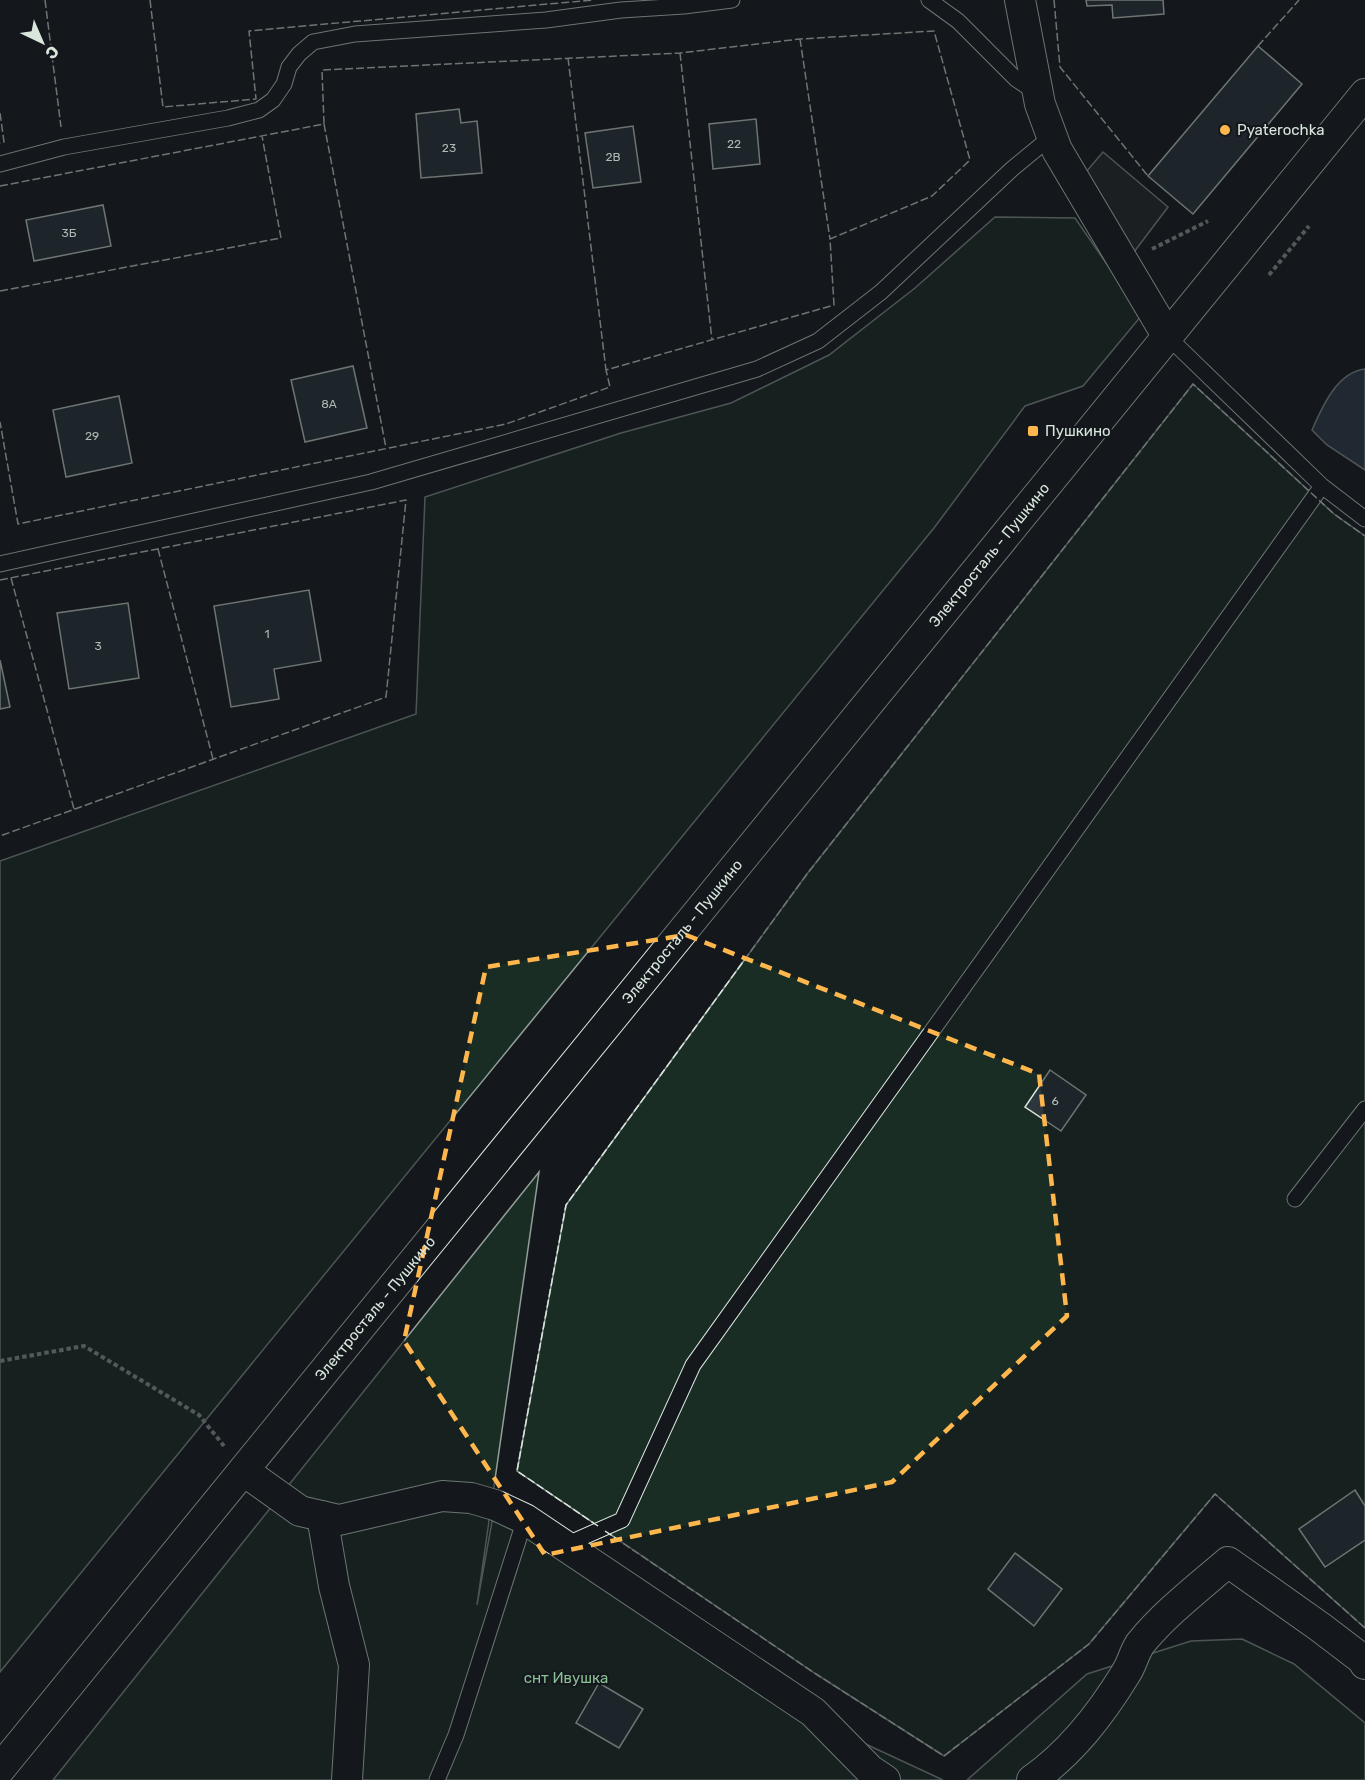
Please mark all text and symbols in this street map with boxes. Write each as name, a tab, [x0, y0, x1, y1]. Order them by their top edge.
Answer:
north arrow	[12, 12, 72, 72]
text: С	[41, 42, 63, 63]
place label: Pyaterochka	[1237, 121, 1325, 139]
marker: Pyaterochka	[1218, 123, 1232, 137]
house number: 22	[727, 137, 741, 151]
house number: 23	[442, 141, 456, 155]
house number: 2В	[605, 150, 621, 164]
house number: 3Б	[62, 226, 77, 240]
house number: 8А	[321, 397, 337, 411]
place label: Пушкино	[1045, 422, 1111, 440]
marker: Пушкино	[1026, 424, 1040, 438]
house number: 29	[85, 429, 99, 443]
street label: Электросталь - Пушкино	[925, 479, 1053, 631]
house number: 1	[264, 627, 270, 641]
house number: 3	[94, 639, 102, 653]
street label: Электросталь - Пушкино	[618, 856, 746, 1007]
house number: 6	[1051, 1094, 1059, 1108]
street label: Электросталь - Пушкино	[311, 1233, 439, 1384]
park label: снт Ивушка	[524, 1669, 608, 1687]

